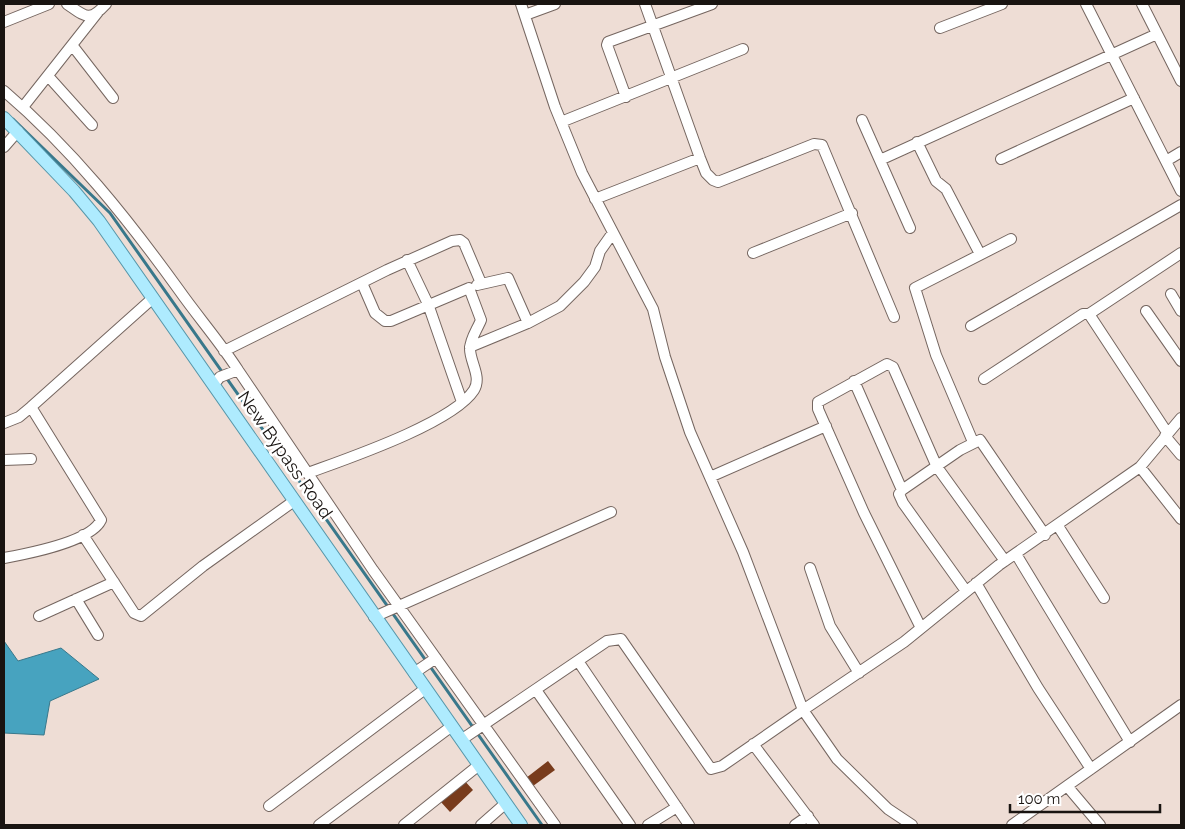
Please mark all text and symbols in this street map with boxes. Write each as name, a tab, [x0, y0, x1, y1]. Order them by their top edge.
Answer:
street label: New Bypass Road	[234, 387, 337, 522]
scale bar	[1010, 782, 1160, 814]
text: 100 m	[1018, 790, 1060, 808]

